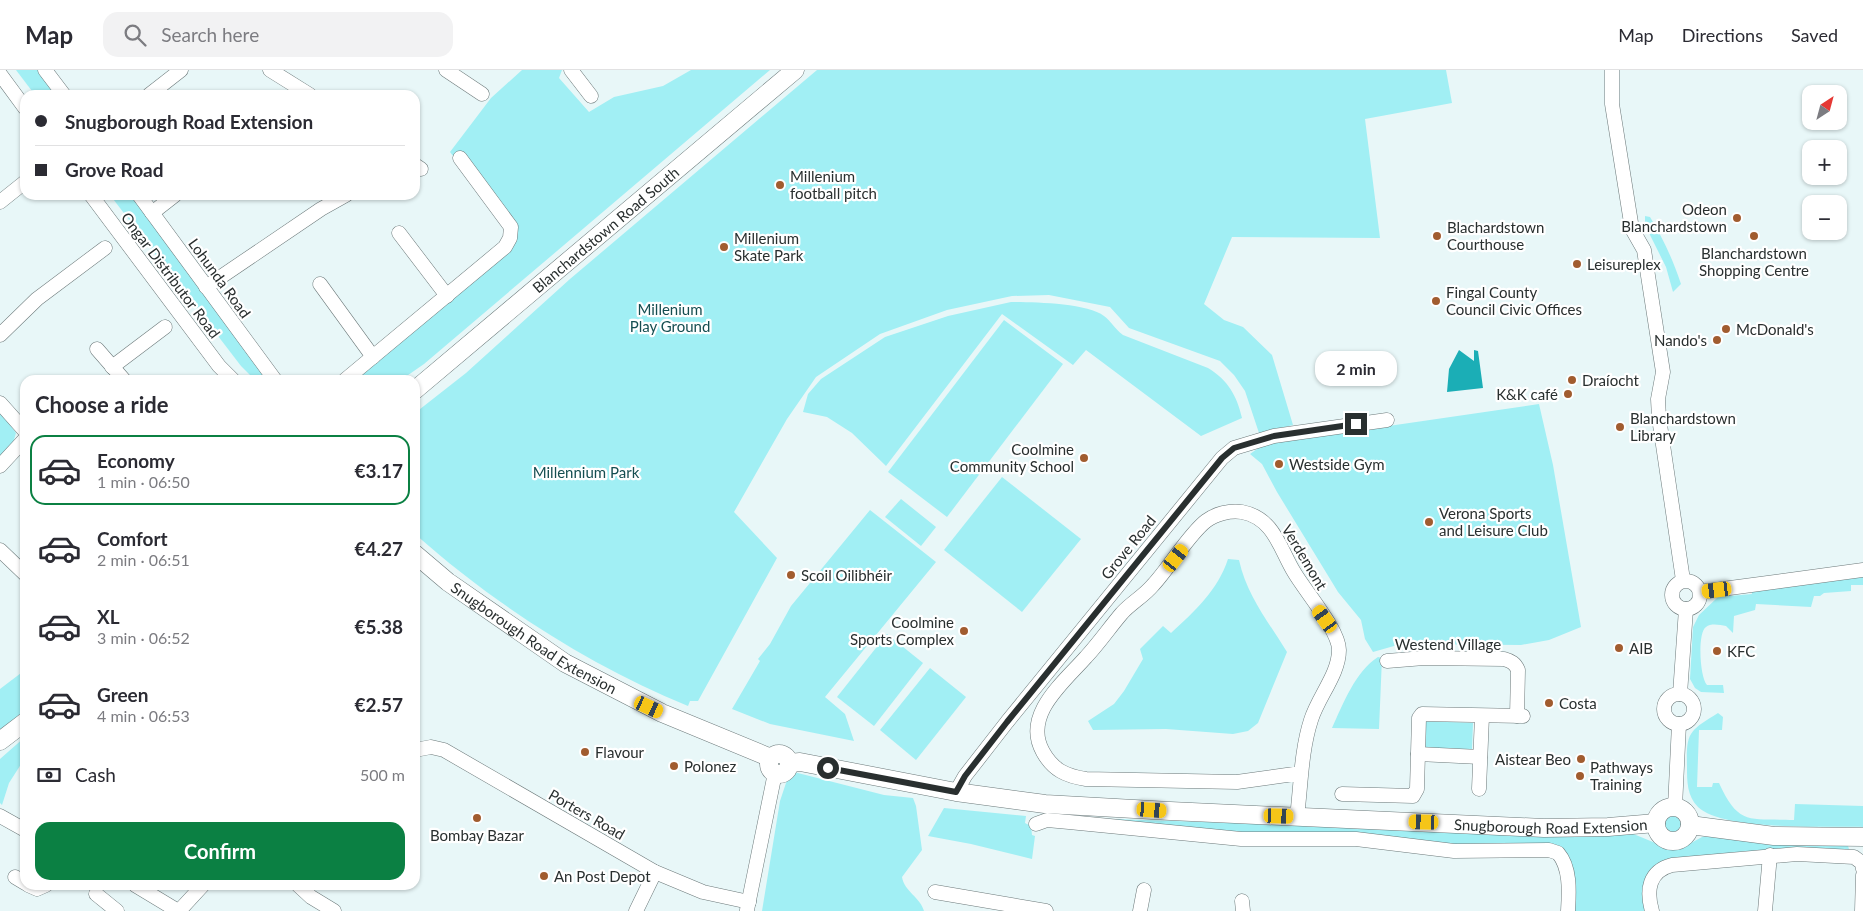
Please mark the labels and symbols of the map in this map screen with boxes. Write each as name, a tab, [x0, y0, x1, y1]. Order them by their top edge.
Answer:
north arrow	[1802, 85, 1848, 130]
street label: Blanchardstown Road South	[529, 163, 682, 296]
place label: Millenium football pitch	[790, 167, 877, 202]
marker: Millenium football pitch	[774, 179, 786, 191]
place label: Odeon Blanchardstown	[1621, 200, 1727, 235]
street label: Ongar Distributor Road	[118, 208, 224, 342]
marker: Odeon Blanchardstown	[1731, 212, 1743, 224]
place label: Blachardstown Courthouse	[1447, 218, 1544, 253]
place label: Millenium Skate Park	[734, 229, 804, 264]
marker: Blachardstown Courthouse	[1431, 230, 1443, 242]
marker: Blanchardstown Shopping Centre	[1748, 230, 1760, 242]
street label: Lohunda Road	[185, 235, 255, 321]
marker: Millenium Skate Park	[718, 241, 730, 253]
place label: Blanchardstown Shopping Centre	[1699, 244, 1809, 279]
place label: Leisureplex	[1587, 255, 1661, 273]
marker: Leisureplex	[1571, 258, 1583, 270]
place label: Fingal County Council Civic Offices	[1446, 283, 1582, 318]
marker: Fingal County Council Civic Offices	[1430, 295, 1442, 307]
park label: Millenium Play Ground	[630, 300, 710, 335]
place label: McDonald's	[1736, 320, 1814, 338]
marker: McDonald's	[1720, 323, 1732, 335]
place label: Nando's	[1654, 331, 1707, 349]
marker: Nando's	[1711, 334, 1723, 346]
callout: 2 min	[1315, 352, 1397, 386]
place label: Draíocht	[1582, 371, 1640, 389]
marker: Draíocht	[1566, 374, 1578, 386]
place label: K&K café	[1496, 385, 1558, 403]
marker: K&K café	[1562, 388, 1574, 400]
place label: Blanchardstown Library	[1630, 409, 1736, 444]
route end	[1345, 413, 1367, 435]
marker: Blanchardstown Library	[1614, 421, 1626, 433]
place label: Coolmine Community School	[950, 440, 1074, 475]
marker: Coolmine Community School	[1078, 452, 1090, 464]
place label: Westside Gym	[1289, 455, 1384, 473]
marker: Westside Gym	[1273, 458, 1285, 470]
park label: Millennium Park	[533, 463, 640, 481]
place label: Verona Sports and Leisure Club	[1439, 504, 1548, 539]
street label: Grove Road	[1097, 511, 1159, 583]
marker: Verona Sports and Leisure Club	[1423, 516, 1435, 528]
street label: Verdemont	[1279, 521, 1332, 593]
car	[1160, 542, 1191, 574]
place label: Scoil Oilibhéir	[801, 566, 892, 584]
marker: Scoil Oilibhéir	[785, 569, 797, 581]
street label: Snugborough Road Extension	[448, 578, 620, 697]
car	[1701, 581, 1732, 599]
car	[1310, 602, 1339, 636]
place label: Coolmine Sports Complex	[850, 613, 955, 648]
marker: Coolmine Sports Complex	[958, 625, 970, 637]
street label: Westend Village	[1395, 635, 1501, 653]
place label: AIB	[1629, 639, 1653, 657]
marker: AIB	[1613, 642, 1625, 654]
place label: KFC	[1727, 642, 1755, 660]
marker: KFC	[1711, 645, 1723, 657]
car	[632, 694, 665, 720]
place label: Costa	[1559, 694, 1597, 712]
marker: Costa	[1543, 697, 1555, 709]
place label: Flavour	[595, 743, 645, 761]
marker: Flavour	[579, 746, 591, 758]
place label: Aistear Beo	[1495, 750, 1571, 768]
marker: Aistear Beo	[1575, 753, 1587, 765]
place label: Polonez	[684, 757, 736, 775]
route start	[817, 757, 839, 779]
place label: Pathways Training	[1590, 758, 1653, 793]
marker: Polonez	[668, 760, 680, 772]
marker: Pathways Training	[1574, 770, 1586, 782]
street label: Porters Road	[546, 785, 628, 843]
car	[1136, 801, 1167, 819]
car	[1263, 808, 1294, 824]
marker: Bombay Bazar	[471, 812, 483, 824]
car	[1408, 814, 1439, 830]
street label: Snugborough Road Extension	[1454, 815, 1648, 837]
place label: Bombay Bazar	[430, 826, 525, 844]
place label: An Post Depot	[554, 867, 651, 885]
marker: An Post Depot	[538, 870, 550, 882]

